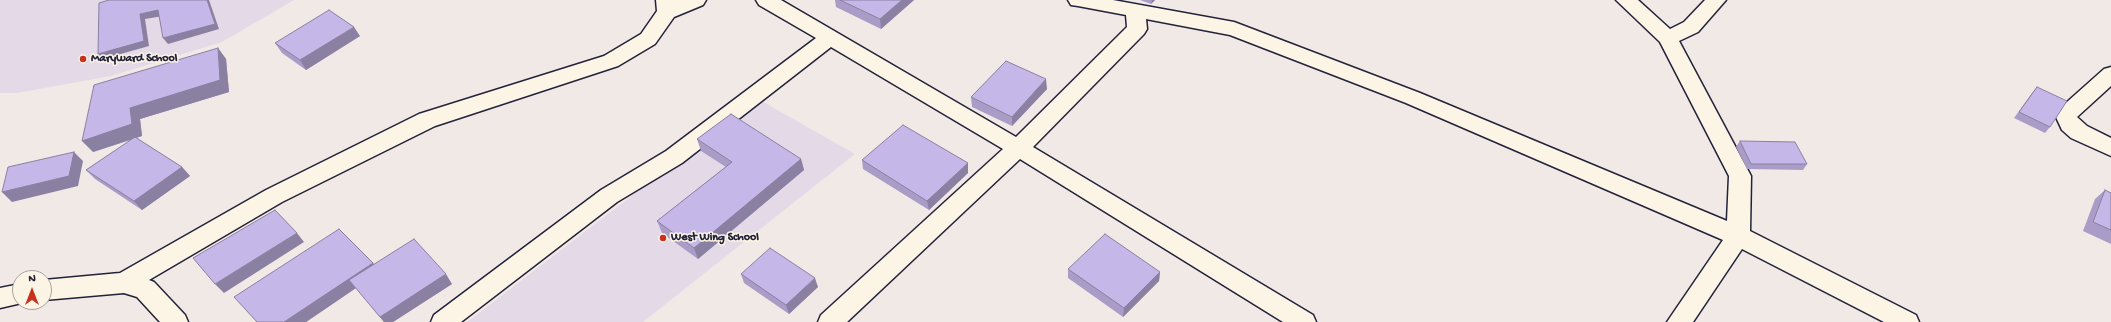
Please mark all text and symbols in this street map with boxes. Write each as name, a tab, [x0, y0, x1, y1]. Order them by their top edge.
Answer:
place label: Maryward School	[91, 52, 177, 66]
marker: Maryward School	[78, 54, 88, 64]
place label: West Wing School	[671, 231, 759, 245]
marker: West Wing School	[658, 233, 668, 243]
north arrow	[12, 270, 52, 310]
text: N	[28, 273, 36, 285]

